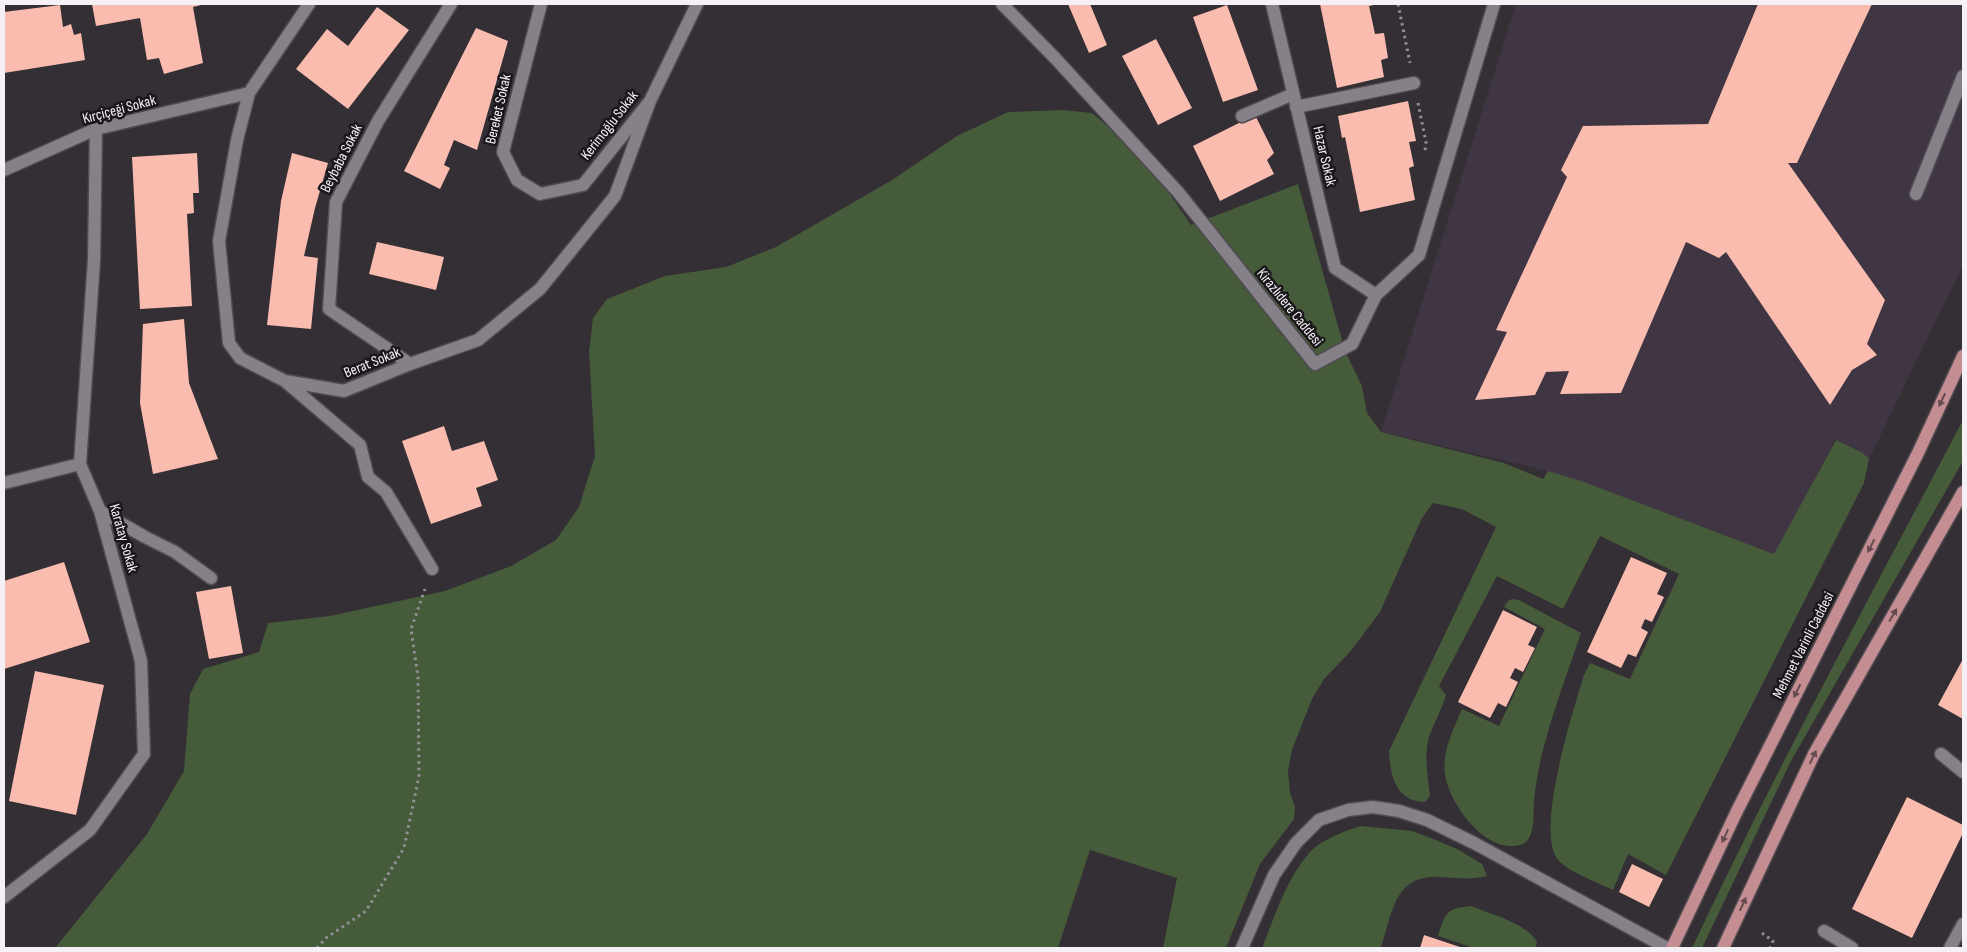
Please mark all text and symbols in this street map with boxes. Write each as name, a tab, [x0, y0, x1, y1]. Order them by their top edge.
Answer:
street label: Bereket Sokak	[481, 72, 516, 146]
street label: Kerimoğlu Sokak	[576, 87, 643, 164]
street label: Kırçiçeği Sokak	[80, 90, 158, 128]
street label: Beybaba Sokak	[316, 120, 367, 196]
street label: Hazar Sokak	[1308, 124, 1341, 188]
street label: Kirazlıdere Caddesi	[1252, 265, 1327, 350]
street label: Berat Sokak	[341, 342, 404, 382]
one-way arrow	[1938, 393, 1946, 407]
street label: Karatay Sokak	[105, 502, 142, 575]
one-way arrow	[1867, 539, 1875, 553]
street label: Mehmet Varinli Caddesi	[1768, 588, 1839, 702]
one-way arrow	[1888, 609, 1897, 622]
one-way arrow	[1793, 684, 1801, 698]
one-way arrow	[1809, 750, 1817, 764]
one-way arrow	[1720, 829, 1728, 843]
one-way arrow	[1740, 897, 1748, 911]

